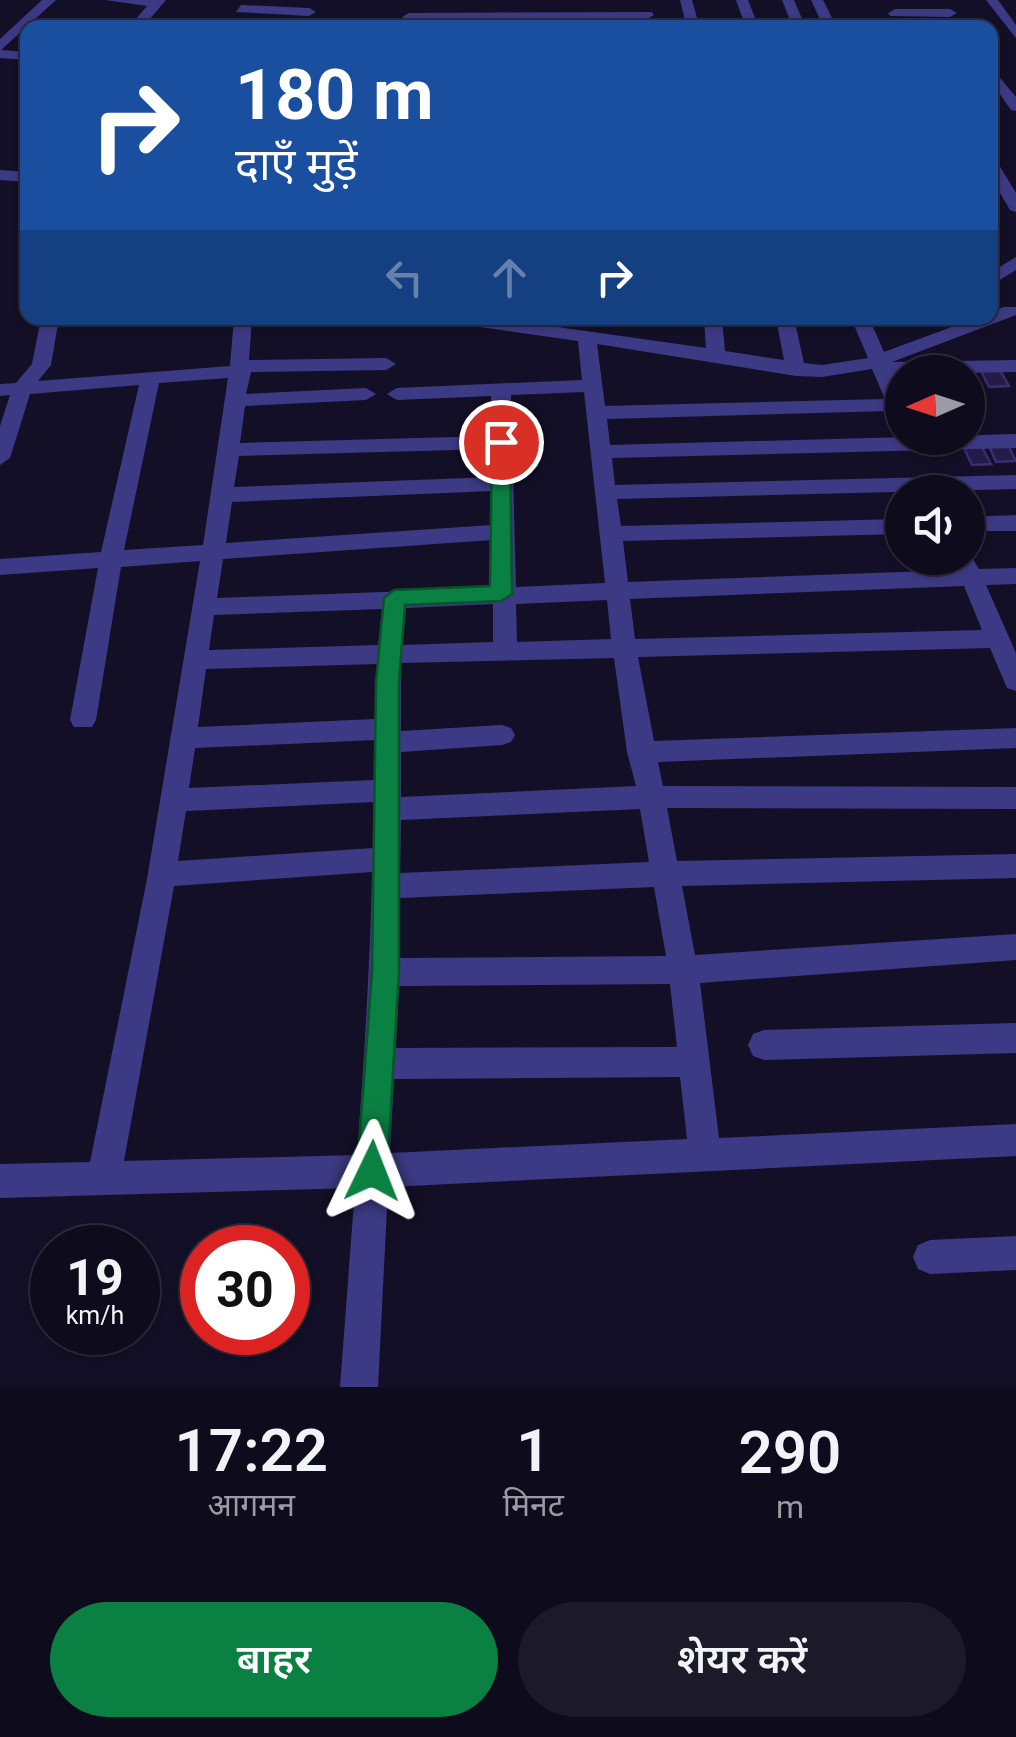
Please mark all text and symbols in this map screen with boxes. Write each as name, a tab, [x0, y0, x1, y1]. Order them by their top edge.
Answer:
text: 180 m	[235, 54, 434, 136]
icon: right	[70, 60, 200, 190]
text: दाएँ मुड़ें	[235, 138, 358, 191]
icon: left	[377, 250, 432, 305]
icon: ahead	[482, 250, 537, 305]
icon: right	[587, 250, 642, 305]
north arrow	[885, 355, 985, 455]
map controls	[885, 355, 985, 575]
pin	[459, 400, 544, 485]
icon: arrive	[474, 415, 529, 470]
button: sound	[885, 475, 985, 575]
position arrow	[320, 1119, 424, 1223]
speed limit sign: 30	[180, 1225, 310, 1355]
text: 19	[66, 1249, 124, 1307]
text: km/h	[66, 1301, 124, 1330]
text: 17:22	[175, 1415, 328, 1486]
text: 1	[516, 1415, 550, 1486]
text: 290	[739, 1417, 841, 1488]
text: आगमन	[208, 1486, 295, 1524]
text: मिनट	[503, 1486, 564, 1524]
text: m	[776, 1488, 804, 1526]
button: बाहर	[50, 1602, 498, 1717]
button: शेयर करें	[518, 1602, 966, 1717]

